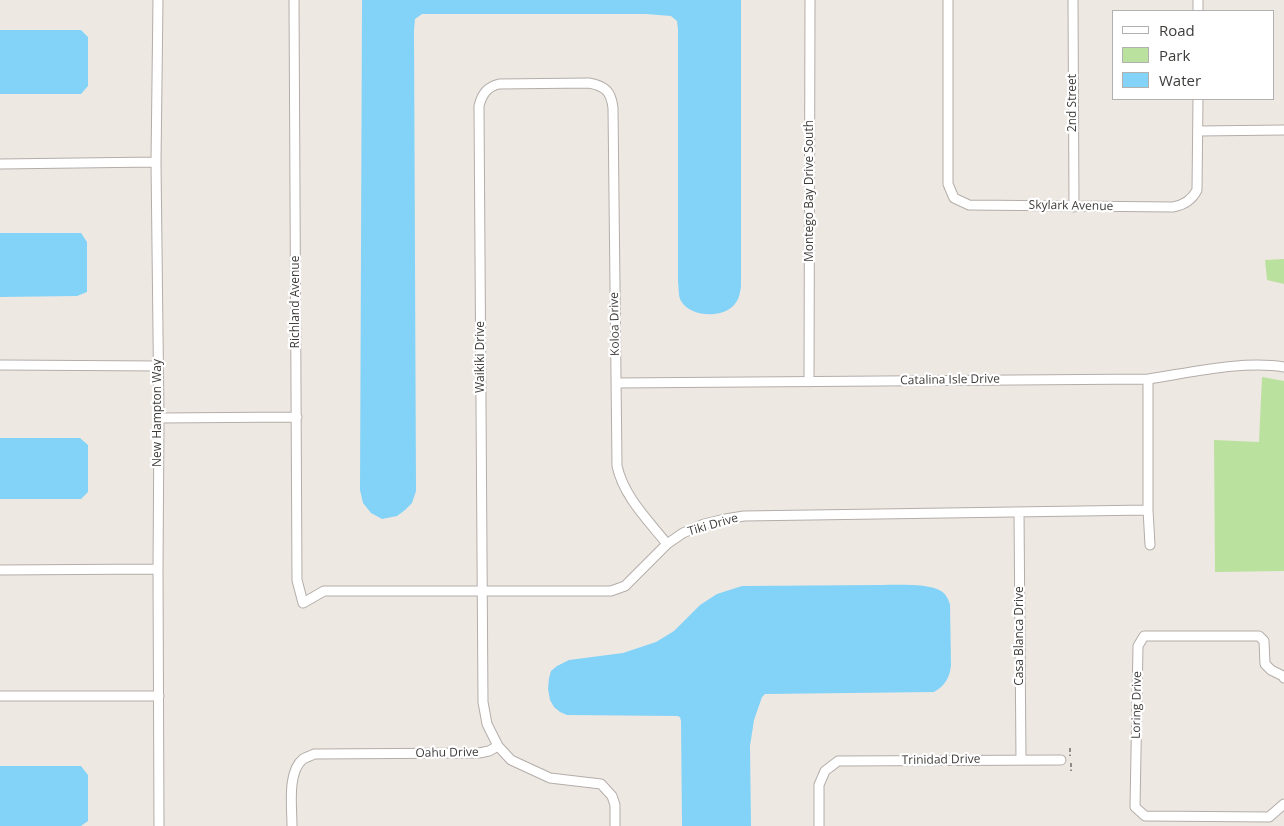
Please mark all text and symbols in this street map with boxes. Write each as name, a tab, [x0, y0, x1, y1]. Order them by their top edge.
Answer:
legend	[1112, 10, 1274, 100]
text: Road	[1159, 20, 1195, 40]
text: Park	[1159, 45, 1190, 65]
text: Water	[1159, 70, 1201, 90]
street label: 2nd Street	[1066, 74, 1080, 132]
street label: Montego Bay Drive South	[803, 120, 817, 262]
street label: Skylark Avenue	[1029, 198, 1113, 214]
street label: Richland Avenue	[289, 256, 303, 348]
street label: Koloa Drive	[607, 292, 623, 356]
street label: Waikiki Drive	[474, 321, 488, 393]
street label: New Hampton Way	[151, 359, 165, 467]
street label: Catalina Isle Drive	[900, 372, 1000, 388]
street label: Tiki Drive	[686, 511, 740, 539]
street label: Casa Blanca Drive	[1013, 586, 1027, 686]
street label: Loring Drive	[1129, 671, 1145, 739]
street label: Oahu Drive	[415, 745, 479, 761]
street label: Trinidad Drive	[901, 752, 981, 768]

